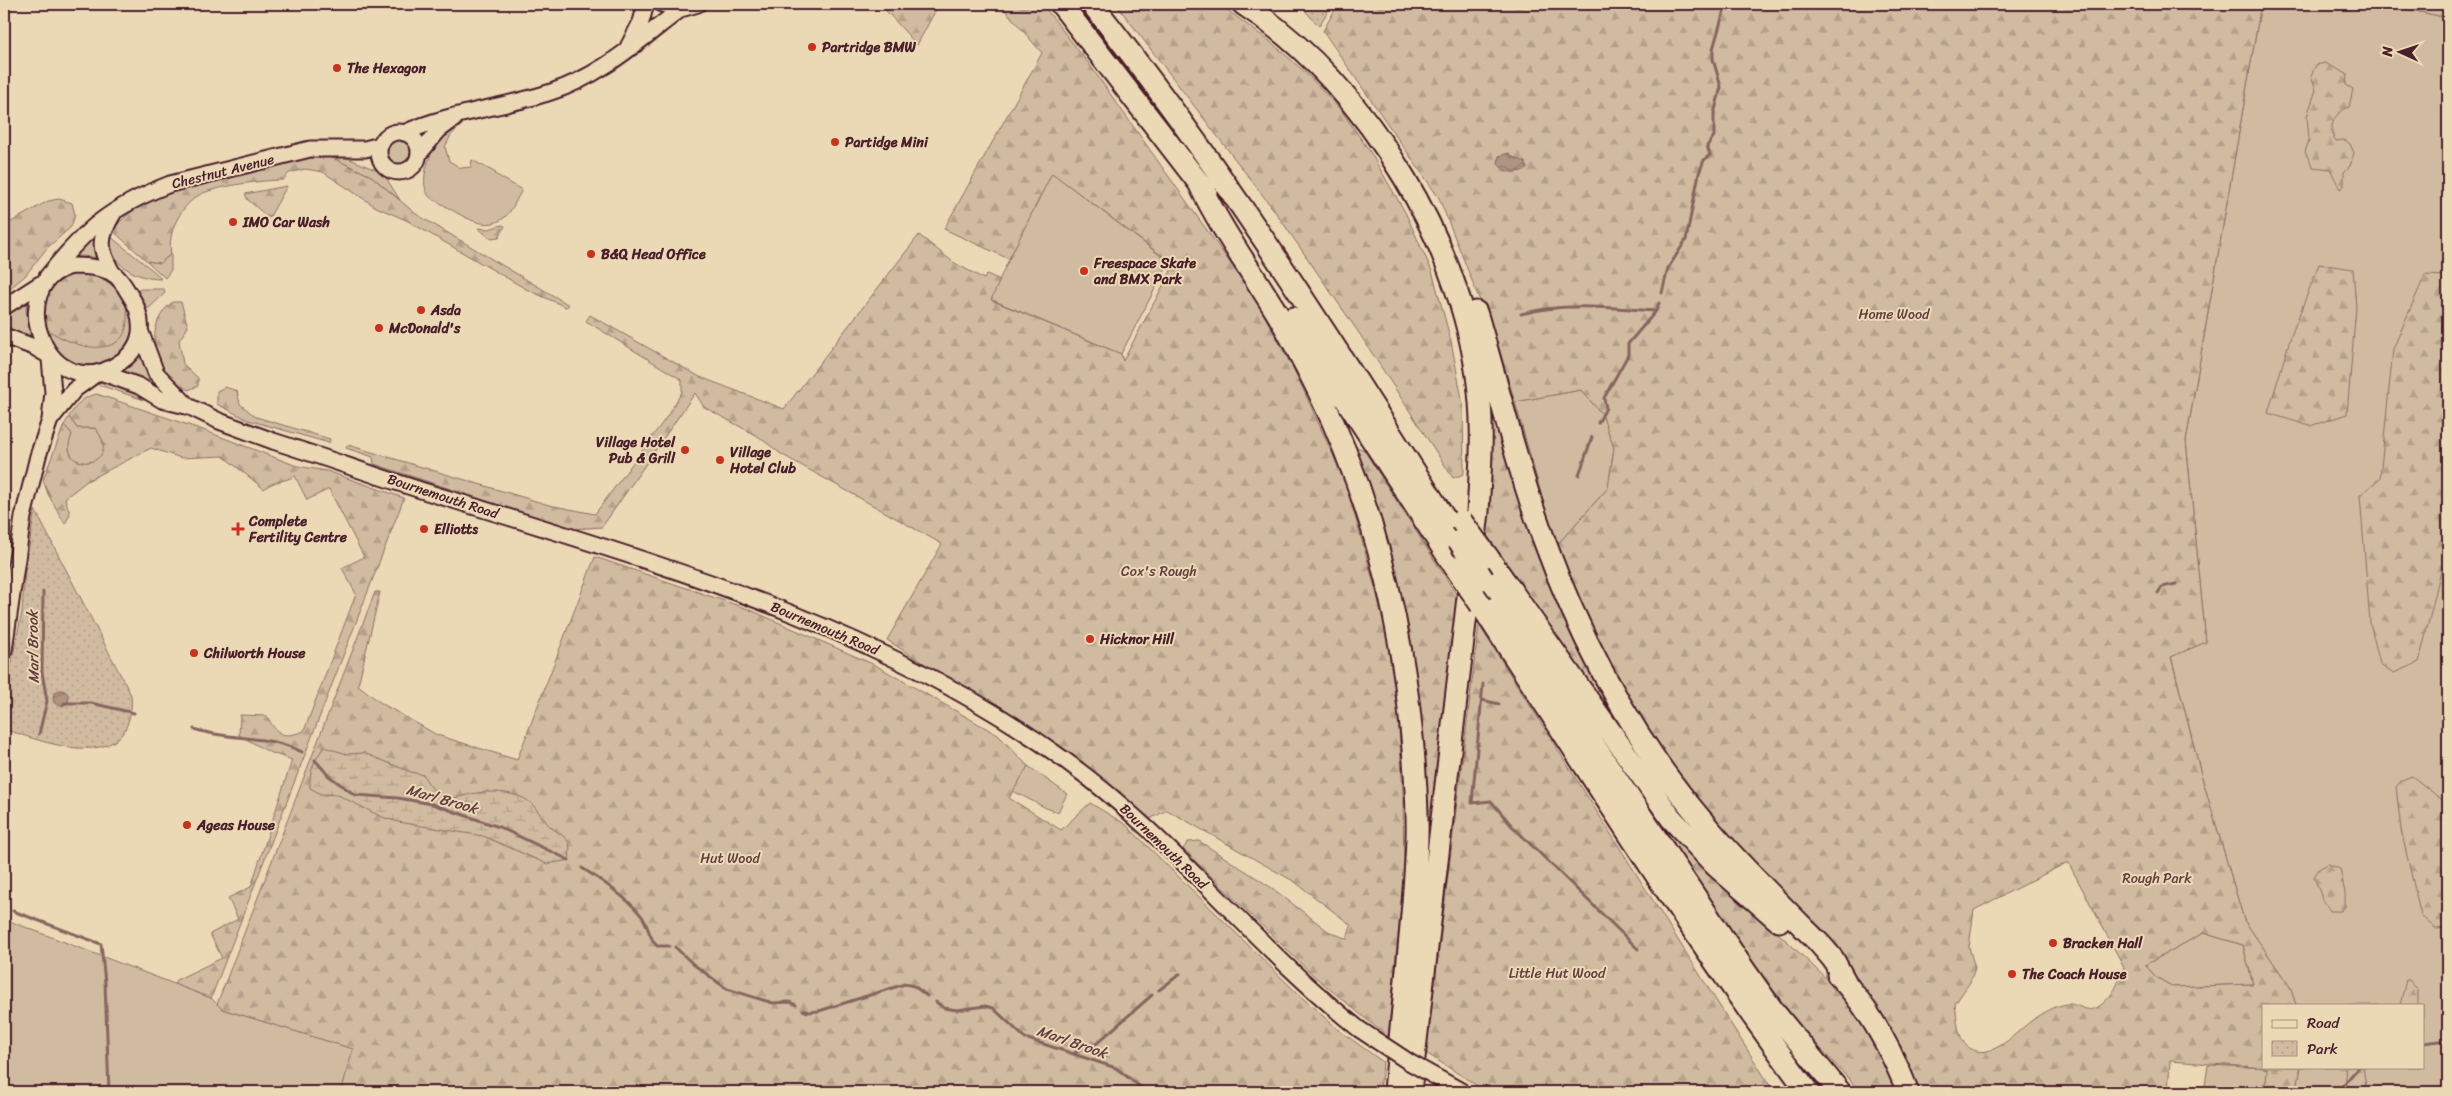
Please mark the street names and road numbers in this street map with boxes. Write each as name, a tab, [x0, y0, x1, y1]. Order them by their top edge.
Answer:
street label: Chestnut Avenue	[169, 147, 277, 196]
street label: Bournemouth Road	[384, 467, 503, 527]
street label: Bournemouth Road	[767, 594, 884, 663]
street label: Bournemouth Road	[1113, 797, 1215, 897]

